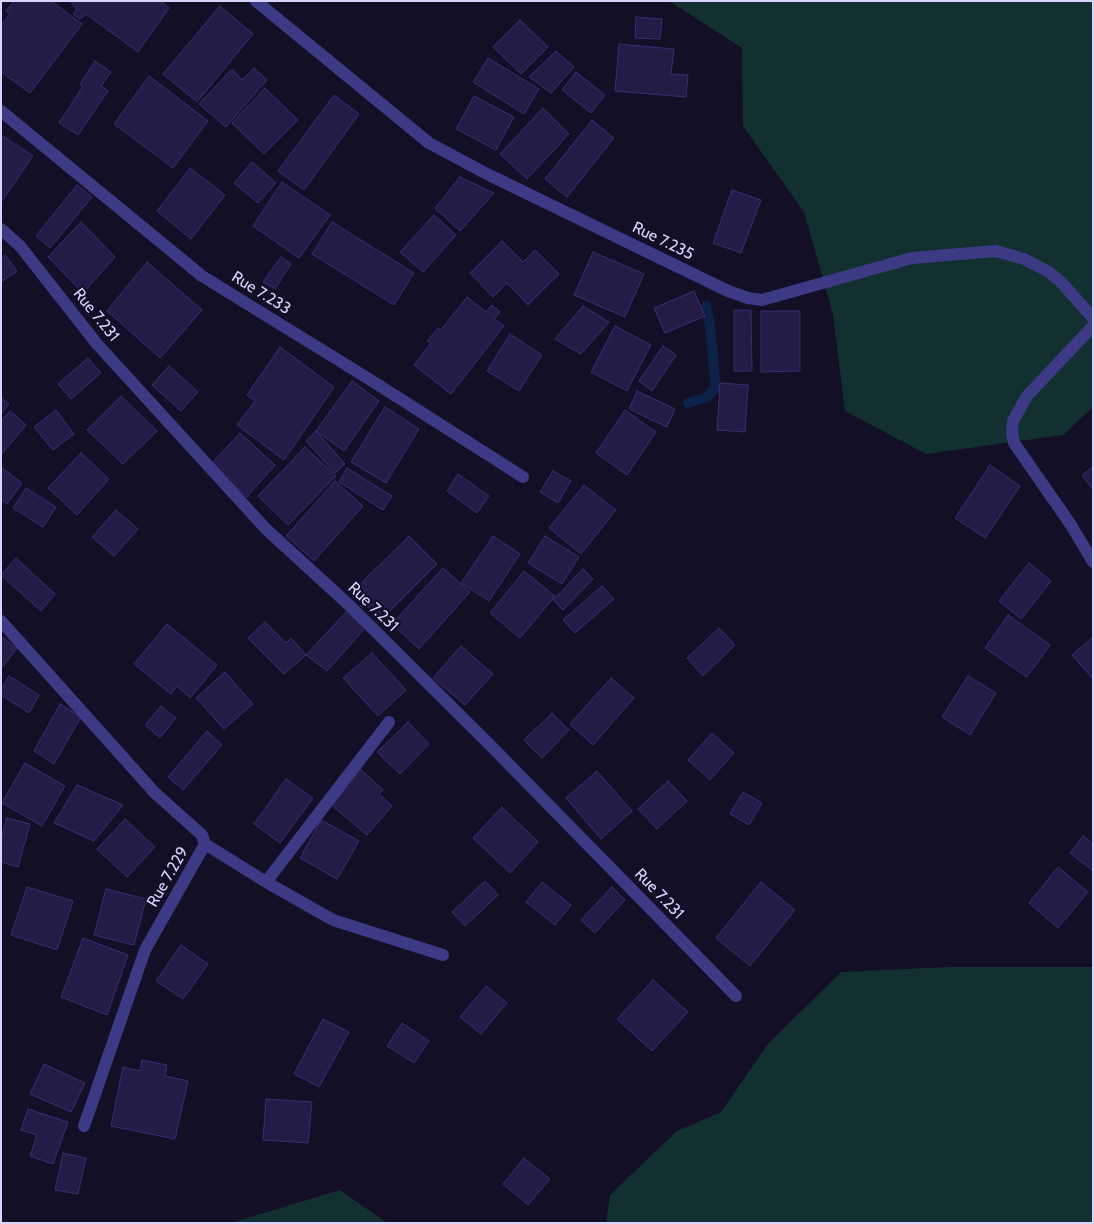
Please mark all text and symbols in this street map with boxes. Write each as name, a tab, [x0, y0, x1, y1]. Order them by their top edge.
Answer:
street label: Rue 7.235	[629, 218, 697, 264]
street label: Rue 7.233	[228, 267, 294, 319]
street label: Rue 7.231	[69, 285, 123, 345]
street label: Rue 7.231	[344, 578, 402, 636]
street label: Rue 7.229	[143, 844, 193, 910]
street label: Rue 7.231	[630, 865, 688, 923]

